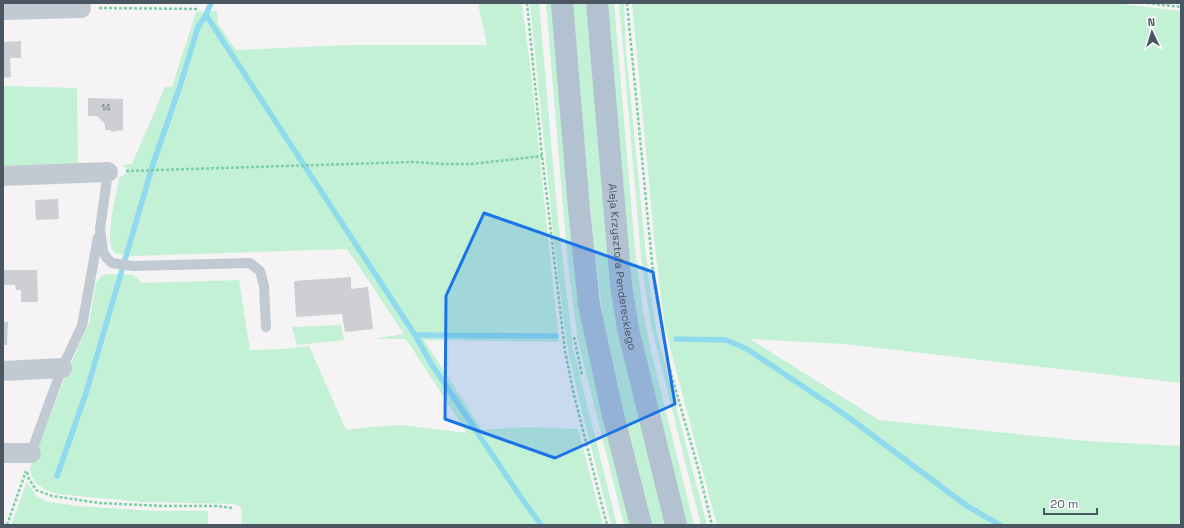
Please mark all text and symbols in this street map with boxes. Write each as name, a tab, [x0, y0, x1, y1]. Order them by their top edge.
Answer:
north arrow	[1132, 12, 1172, 52]
text: N	[1147, 15, 1155, 29]
house number: 14	[101, 102, 111, 114]
street label: Aleja Krzysztofa Pendereckiego	[605, 183, 640, 352]
scale bar	[1044, 490, 1097, 516]
text: 20 m	[1050, 496, 1078, 512]

